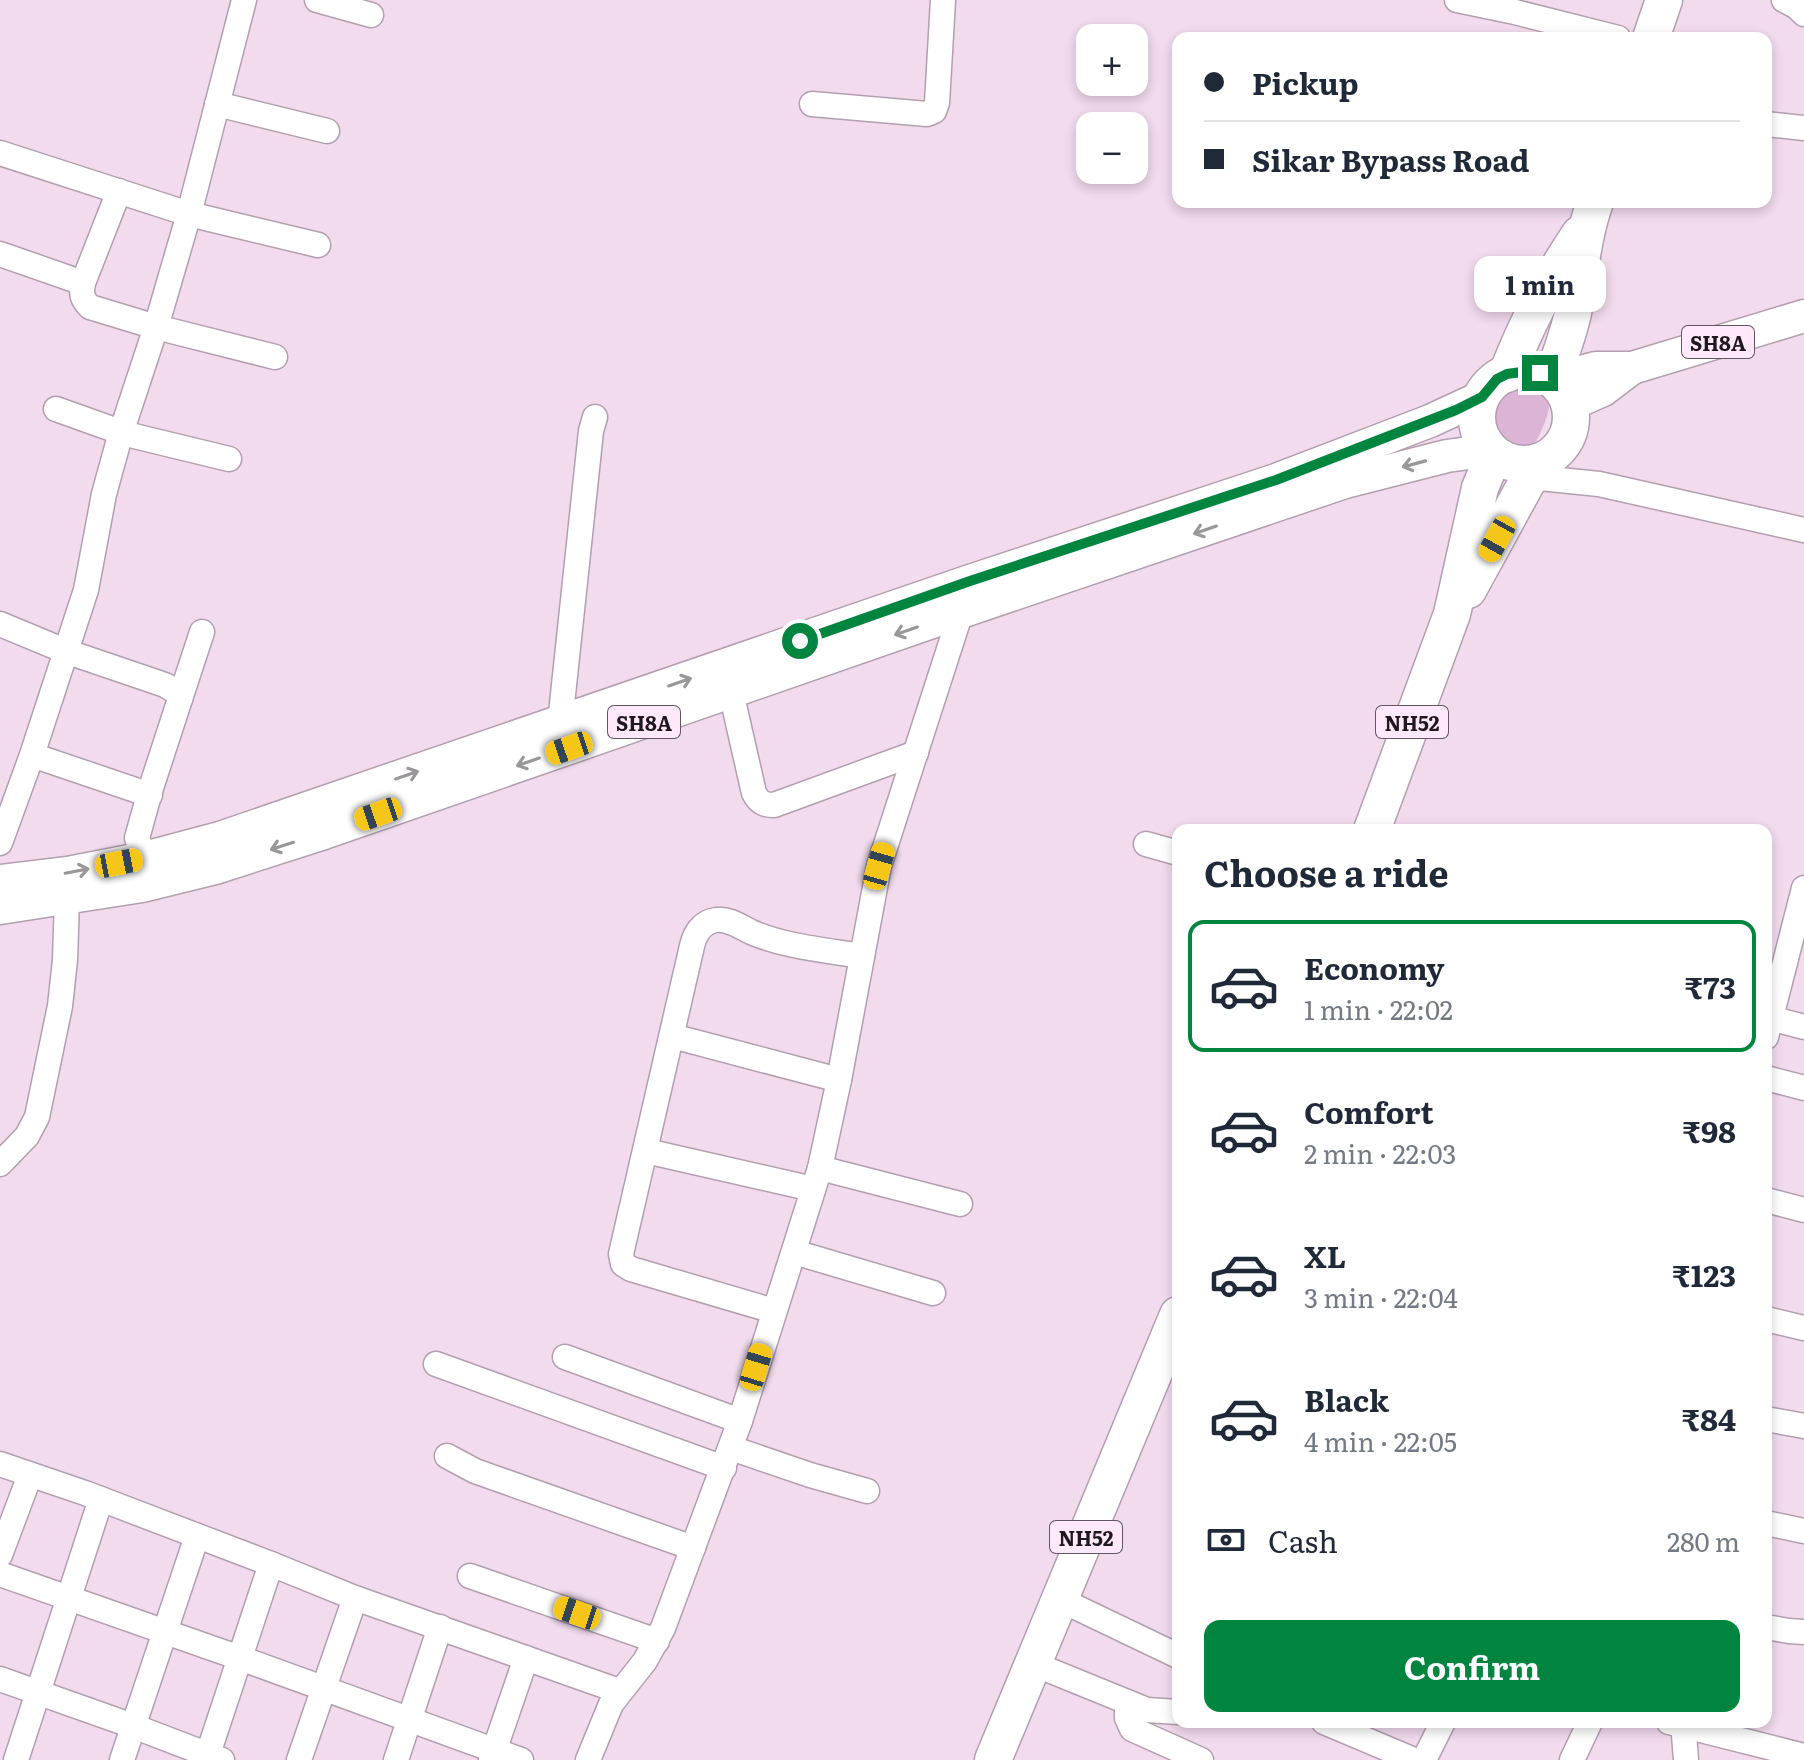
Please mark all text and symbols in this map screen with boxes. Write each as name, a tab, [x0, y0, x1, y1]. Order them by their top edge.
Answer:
map controls	[1076, 24, 1148, 184]
button: +	[1076, 24, 1148, 96]
text: Pickup	[1252, 60, 1359, 104]
button: −	[1076, 112, 1148, 184]
text: Sikar Bypass Road	[1252, 137, 1530, 181]
callout: 1 min	[1474, 257, 1606, 313]
text: 1 min	[1505, 264, 1575, 303]
road number: SH8A	[1682, 326, 1754, 358]
route end	[1522, 355, 1558, 391]
one-way arrow	[1401, 458, 1427, 473]
car	[1475, 512, 1519, 566]
one-way arrow	[1193, 524, 1218, 539]
route start	[782, 623, 818, 659]
one-way arrow	[894, 625, 919, 639]
one-way arrow	[667, 674, 692, 689]
road number: SH8A	[608, 706, 680, 738]
road number: NH52	[1376, 706, 1448, 738]
car	[542, 729, 596, 767]
one-way arrow	[516, 756, 541, 771]
one-way arrow	[394, 766, 419, 781]
car	[351, 795, 405, 833]
one-way arrow	[270, 840, 295, 855]
car	[861, 840, 897, 892]
text: Choose a ride	[1204, 845, 1449, 898]
car	[93, 847, 145, 879]
one-way arrow	[64, 862, 90, 877]
text: Economy	[1304, 945, 1444, 989]
icon: car	[1208, 950, 1280, 1022]
text: ₹73	[1685, 964, 1736, 1008]
text: 1 min · 22:02	[1304, 989, 1453, 1028]
text: Comfort	[1304, 1089, 1434, 1133]
icon: car	[1208, 1094, 1280, 1166]
text: ₹98	[1683, 1108, 1736, 1152]
text: 2 min · 22:03	[1304, 1133, 1456, 1172]
text: XL	[1304, 1233, 1346, 1277]
icon: car	[1208, 1238, 1280, 1310]
text: ₹123	[1672, 1252, 1736, 1296]
text: 3 min · 22:04	[1304, 1277, 1458, 1316]
car	[738, 1341, 774, 1393]
text: Black	[1304, 1377, 1389, 1421]
icon: car	[1208, 1382, 1280, 1454]
text: ₹84	[1682, 1396, 1736, 1440]
text: 4 min · 22:05	[1304, 1421, 1457, 1460]
icon: cash	[1204, 1518, 1248, 1562]
text: Cash	[1268, 1518, 1338, 1562]
road number: NH52	[1050, 1521, 1122, 1553]
text: 280 m	[1667, 1521, 1740, 1560]
car	[550, 1594, 604, 1632]
button: Confirm	[1204, 1620, 1740, 1712]

